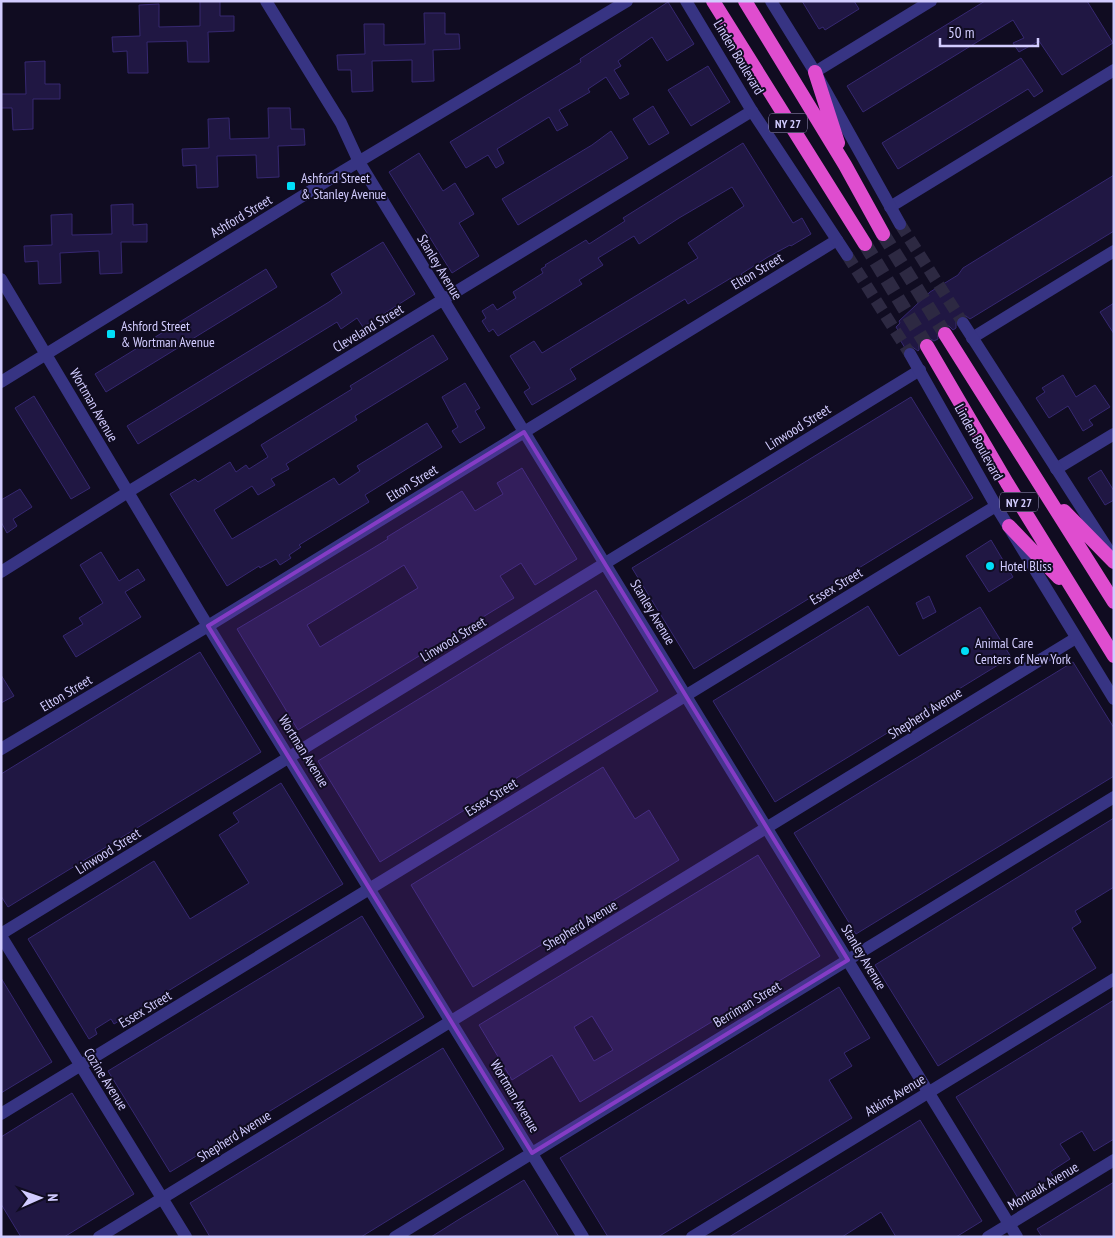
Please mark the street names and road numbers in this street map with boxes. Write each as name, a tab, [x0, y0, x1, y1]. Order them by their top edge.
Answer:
street label: Linden Boulevard	[710, 16, 768, 98]
road number: NY 27	[769, 114, 807, 132]
street label: Ashford Street	[207, 190, 275, 241]
street label: Stanley Avenue	[413, 231, 467, 303]
street label: Elton Street	[728, 248, 786, 293]
street label: Cleveland Street	[329, 300, 407, 356]
street label: Wortman Avenue	[66, 365, 122, 445]
street label: Linwood Street	[762, 400, 834, 454]
street label: Linden Boulevard	[951, 401, 1007, 483]
street label: Elton Street	[383, 460, 441, 506]
road number: NY 27	[1000, 492, 1038, 512]
street label: Essex Street	[806, 563, 866, 609]
street label: Stanley Avenue	[626, 576, 680, 648]
street label: Linwood Street	[417, 612, 489, 666]
street label: Elton Street	[37, 670, 95, 715]
street label: Shepherd Avenue	[885, 683, 966, 743]
street label: Wortman Avenue	[275, 712, 333, 791]
street label: Essex Street	[461, 774, 521, 820]
street label: Linwood Street	[72, 824, 144, 878]
street label: Shepherd Avenue	[539, 896, 621, 954]
street label: Stanley Avenue	[837, 921, 891, 993]
street label: Berriman Street	[710, 977, 784, 1031]
street label: Essex Street	[115, 986, 175, 1032]
street label: Cozine Avenue	[80, 1045, 132, 1114]
street label: Wortman Avenue	[486, 1056, 544, 1136]
street label: Atkins Avenue	[861, 1070, 929, 1120]
street label: Shepherd Avenue	[194, 1106, 275, 1166]
street label: Montauk Avenue	[1004, 1158, 1082, 1214]

